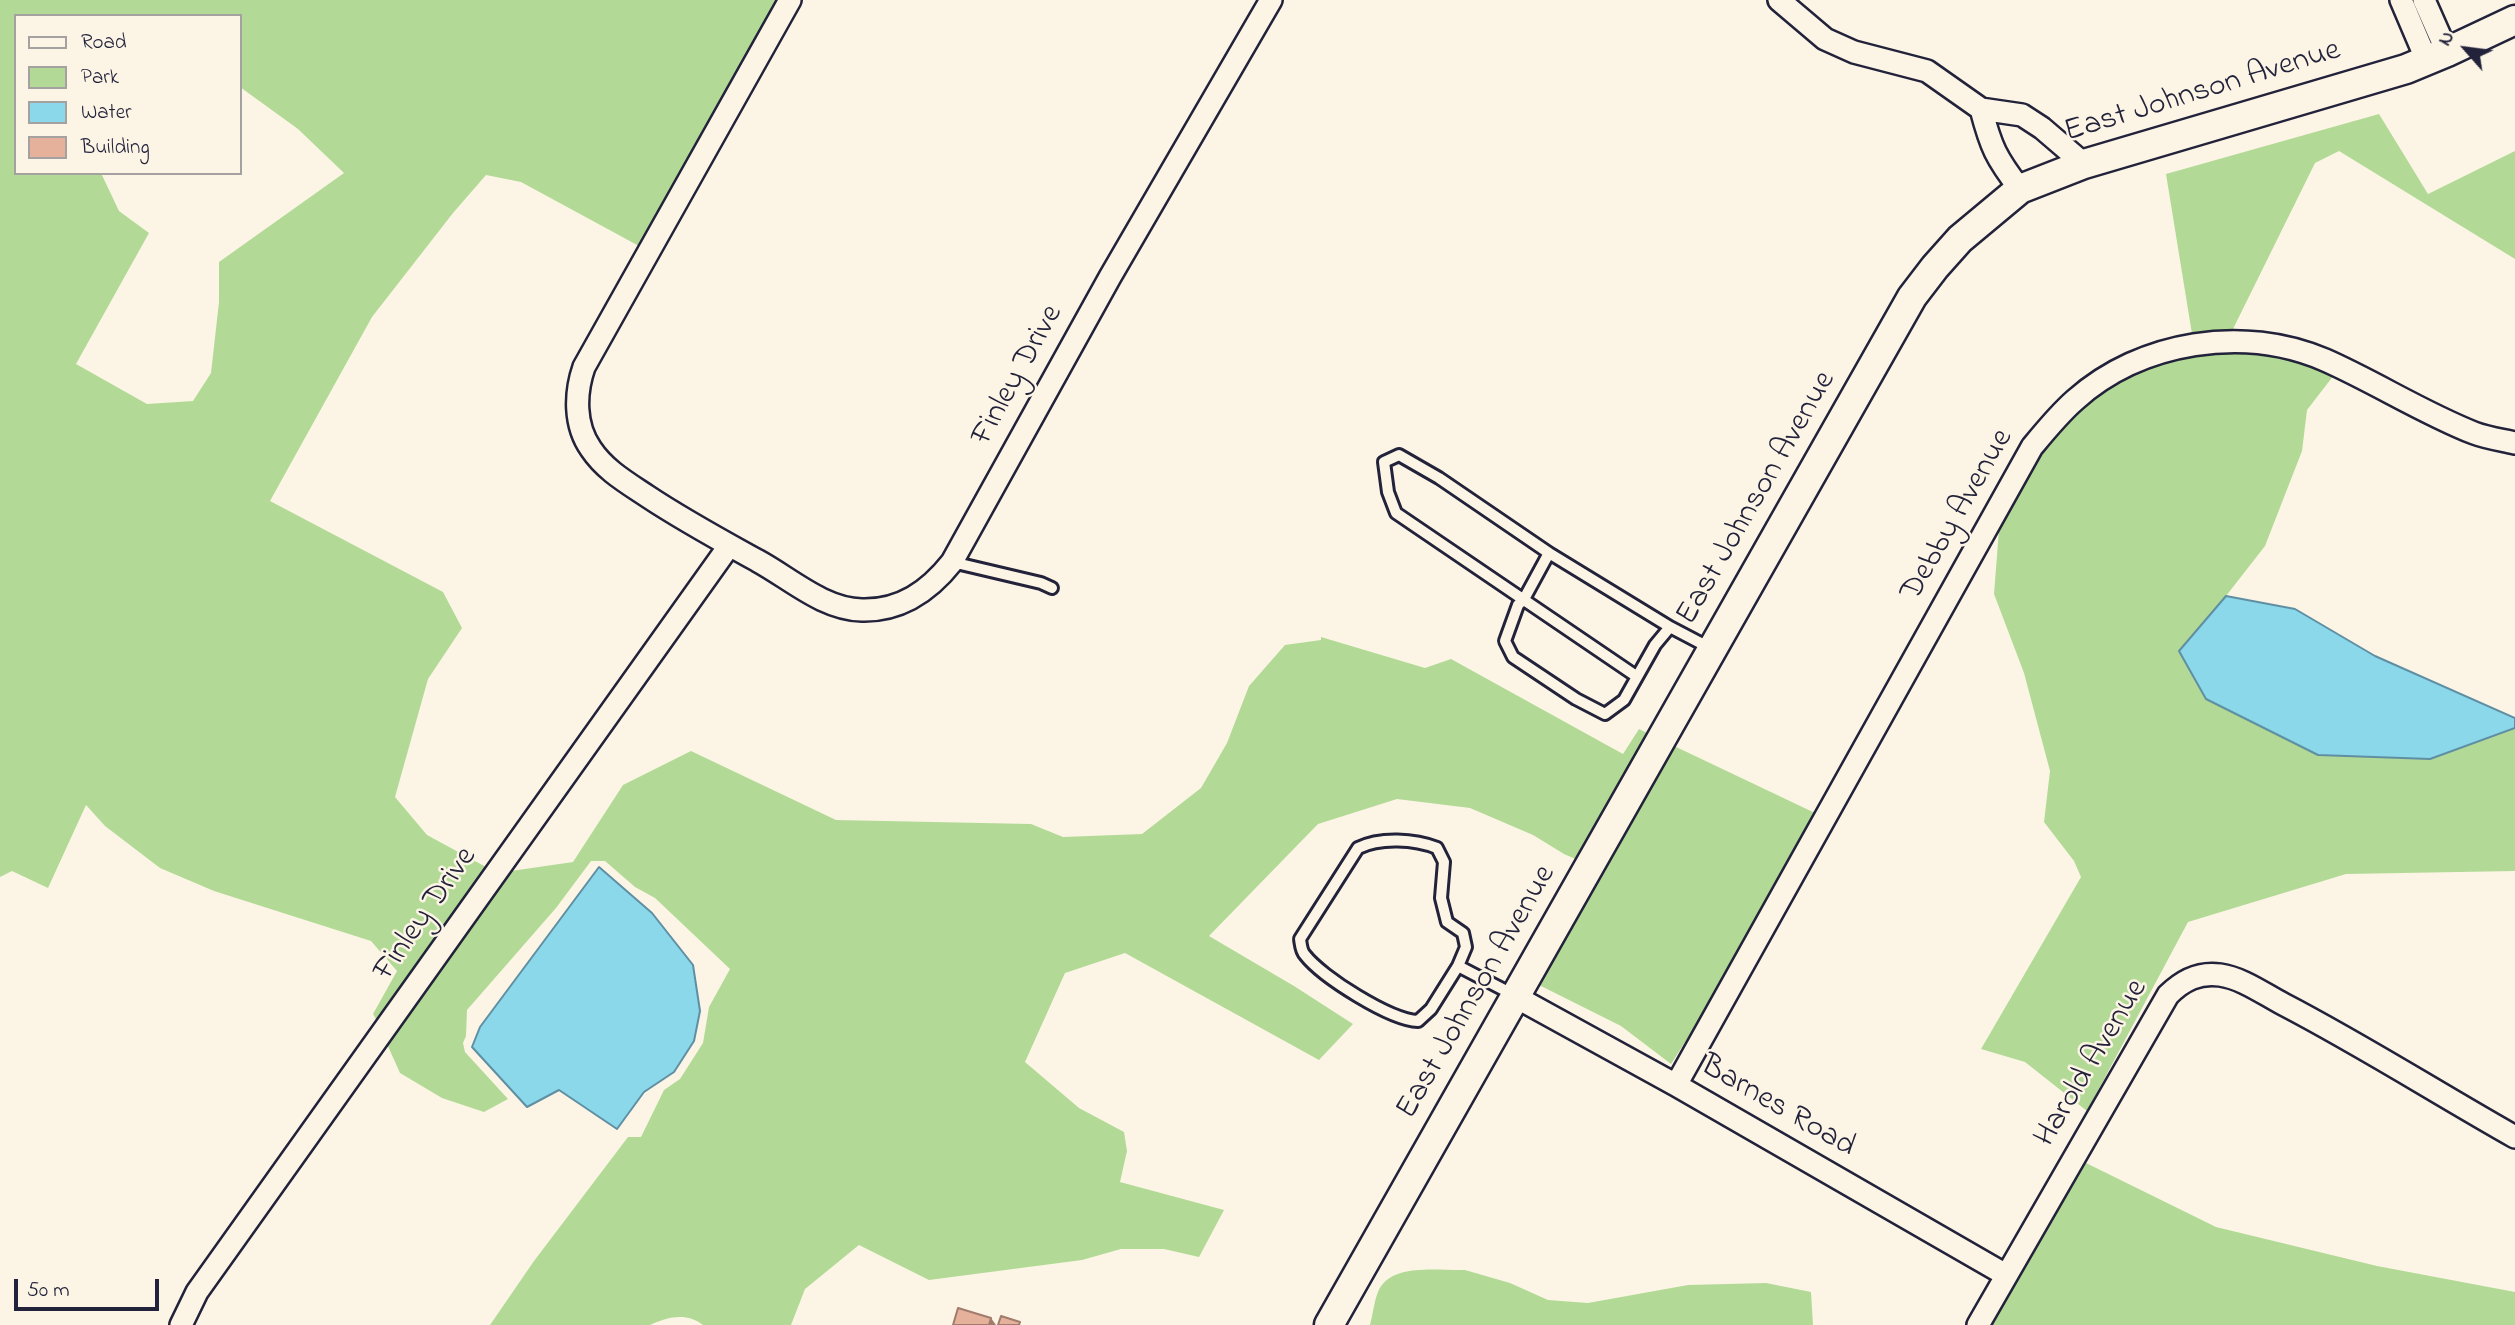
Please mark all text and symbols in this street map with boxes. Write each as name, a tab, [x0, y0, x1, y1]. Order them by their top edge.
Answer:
legend	[14, 14, 242, 175]
north arrow	[2431, 14, 2501, 84]
text: N	[2432, 27, 2462, 51]
text: Road	[81, 28, 127, 58]
street label: East Johnson Avenue	[2060, 33, 2346, 153]
text: Park	[81, 63, 119, 93]
text: Water	[81, 98, 132, 128]
text: Building	[81, 133, 150, 163]
street label: Finley Drive	[965, 299, 1073, 453]
street label: East Johnson Avenue	[1670, 365, 1846, 633]
street label: Debby Avenue	[1894, 423, 2024, 609]
street label: Finley Drive	[367, 841, 487, 989]
street label: East Johnson Avenue	[1390, 859, 1566, 1127]
street label: Harold Avenue	[2028, 973, 2158, 1155]
street label: Barnes Road	[1693, 1048, 1861, 1168]
scale bar	[18, 1266, 163, 1310]
text: 50 m	[27, 1276, 70, 1306]

